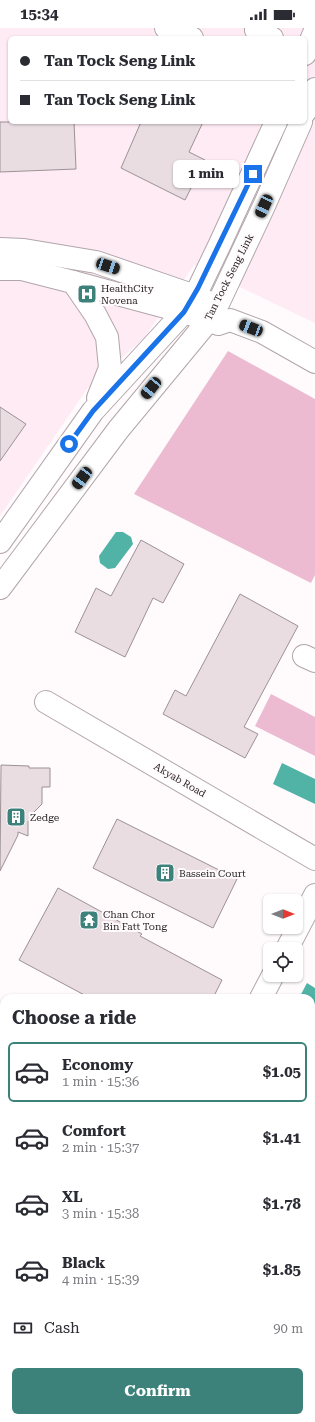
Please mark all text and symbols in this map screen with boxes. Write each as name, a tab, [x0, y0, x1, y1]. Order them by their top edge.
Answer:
text: 15:34	[20, 5, 58, 23]
text: Tan Tock Seng Link	[44, 52, 196, 70]
text: Tan Tock Seng Link	[44, 91, 196, 109]
callout: 1 min	[173, 160, 239, 188]
route end	[244, 165, 262, 183]
text: 1 min	[188, 166, 224, 181]
car	[253, 193, 275, 219]
street label: Tan Tock Seng Link	[202, 231, 256, 322]
car	[95, 257, 121, 275]
hospital icon: HealthCity Novena	[76, 283, 98, 305]
place label: HealthCity Novena	[101, 283, 154, 306]
car	[238, 318, 264, 338]
car	[139, 375, 163, 401]
route start	[60, 435, 78, 453]
car	[70, 465, 94, 491]
street label: Akyab Road	[152, 761, 208, 800]
building icon: Zedge	[5, 806, 27, 828]
place label: Zedge	[30, 812, 60, 823]
building icon: Bassein Court	[154, 862, 176, 884]
place label: Bassein Court	[179, 868, 246, 879]
north arrow	[263, 894, 303, 934]
map controls	[263, 894, 303, 982]
temple icon: Chan Chor Bin Fatt Tong	[78, 909, 100, 931]
place label: Chan Chor Bin Fatt Tong	[103, 909, 167, 932]
button: locate	[263, 942, 303, 982]
text: Choose a ride	[12, 1007, 136, 1028]
icon: car	[14, 1054, 50, 1090]
text: Economy	[62, 1056, 133, 1074]
text: $1.05	[263, 1063, 301, 1081]
text: 1 min · 15:36	[62, 1074, 139, 1089]
icon: car	[14, 1120, 50, 1156]
text: Comfort	[62, 1122, 126, 1140]
text: $1.41	[263, 1129, 301, 1147]
text: 2 min · 15:37	[62, 1140, 139, 1155]
icon: car	[14, 1186, 50, 1222]
text: XL	[62, 1188, 83, 1206]
text: $1.78	[263, 1195, 301, 1213]
text: 3 min · 15:38	[62, 1206, 139, 1221]
icon: car	[14, 1252, 50, 1288]
text: Black	[62, 1254, 105, 1272]
text: $1.85	[263, 1261, 301, 1279]
text: 4 min · 15:39	[62, 1272, 139, 1287]
icon: cash	[12, 1317, 34, 1339]
text: Cash	[44, 1319, 80, 1337]
text: 90 m	[273, 1321, 303, 1336]
button: Confirm	[12, 1368, 303, 1414]

